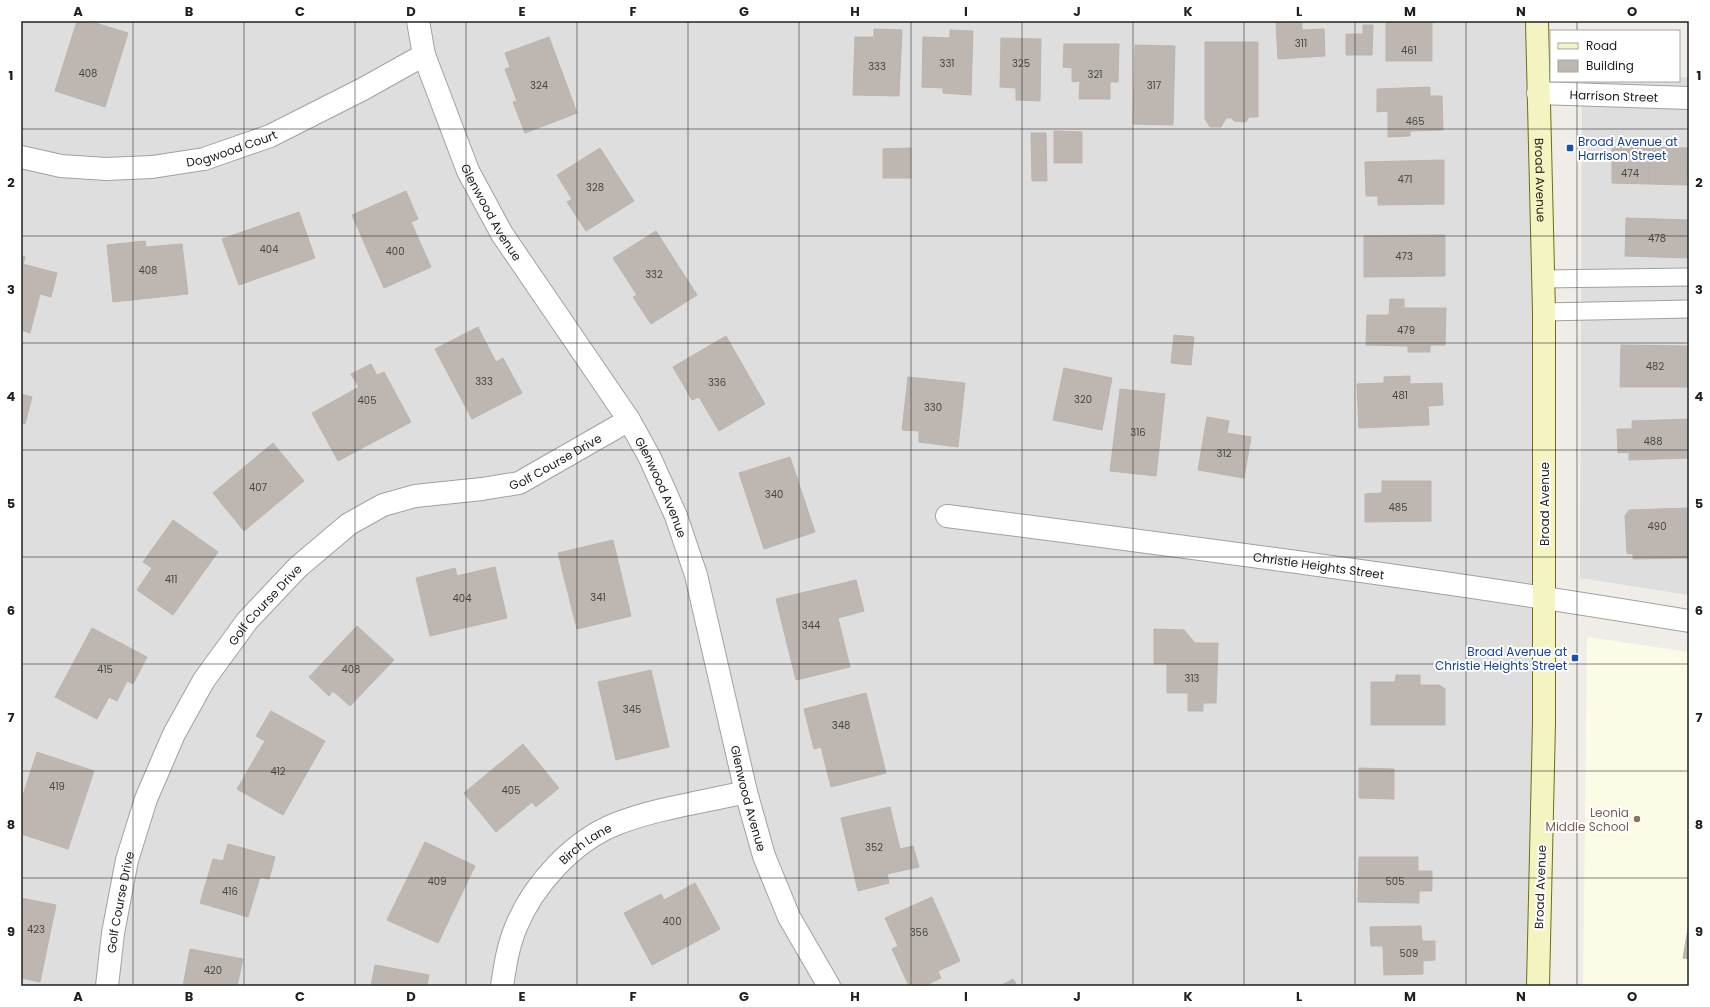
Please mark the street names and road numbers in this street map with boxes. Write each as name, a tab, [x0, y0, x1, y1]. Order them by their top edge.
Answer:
street label: Harrison Street	[1569, 86, 1658, 105]
street label: Dogwood Court	[185, 125, 280, 170]
street label: Broad Avenue	[1531, 138, 1550, 222]
street label: Glenwood Avenue	[458, 161, 526, 264]
street label: Golf Course Drive	[508, 429, 604, 493]
street label: Glenwood Avenue	[631, 433, 691, 540]
street label: Broad Avenue	[1536, 462, 1553, 546]
street label: Christie Heights Street	[1252, 548, 1385, 583]
street label: Golf Course Drive	[224, 560, 305, 648]
street label: Glenwood Avenue	[727, 743, 771, 853]
street label: Birch Lane	[555, 819, 614, 868]
street label: Broad Avenue	[1530, 845, 1550, 929]
street label: Golf Course Drive	[102, 849, 138, 954]

